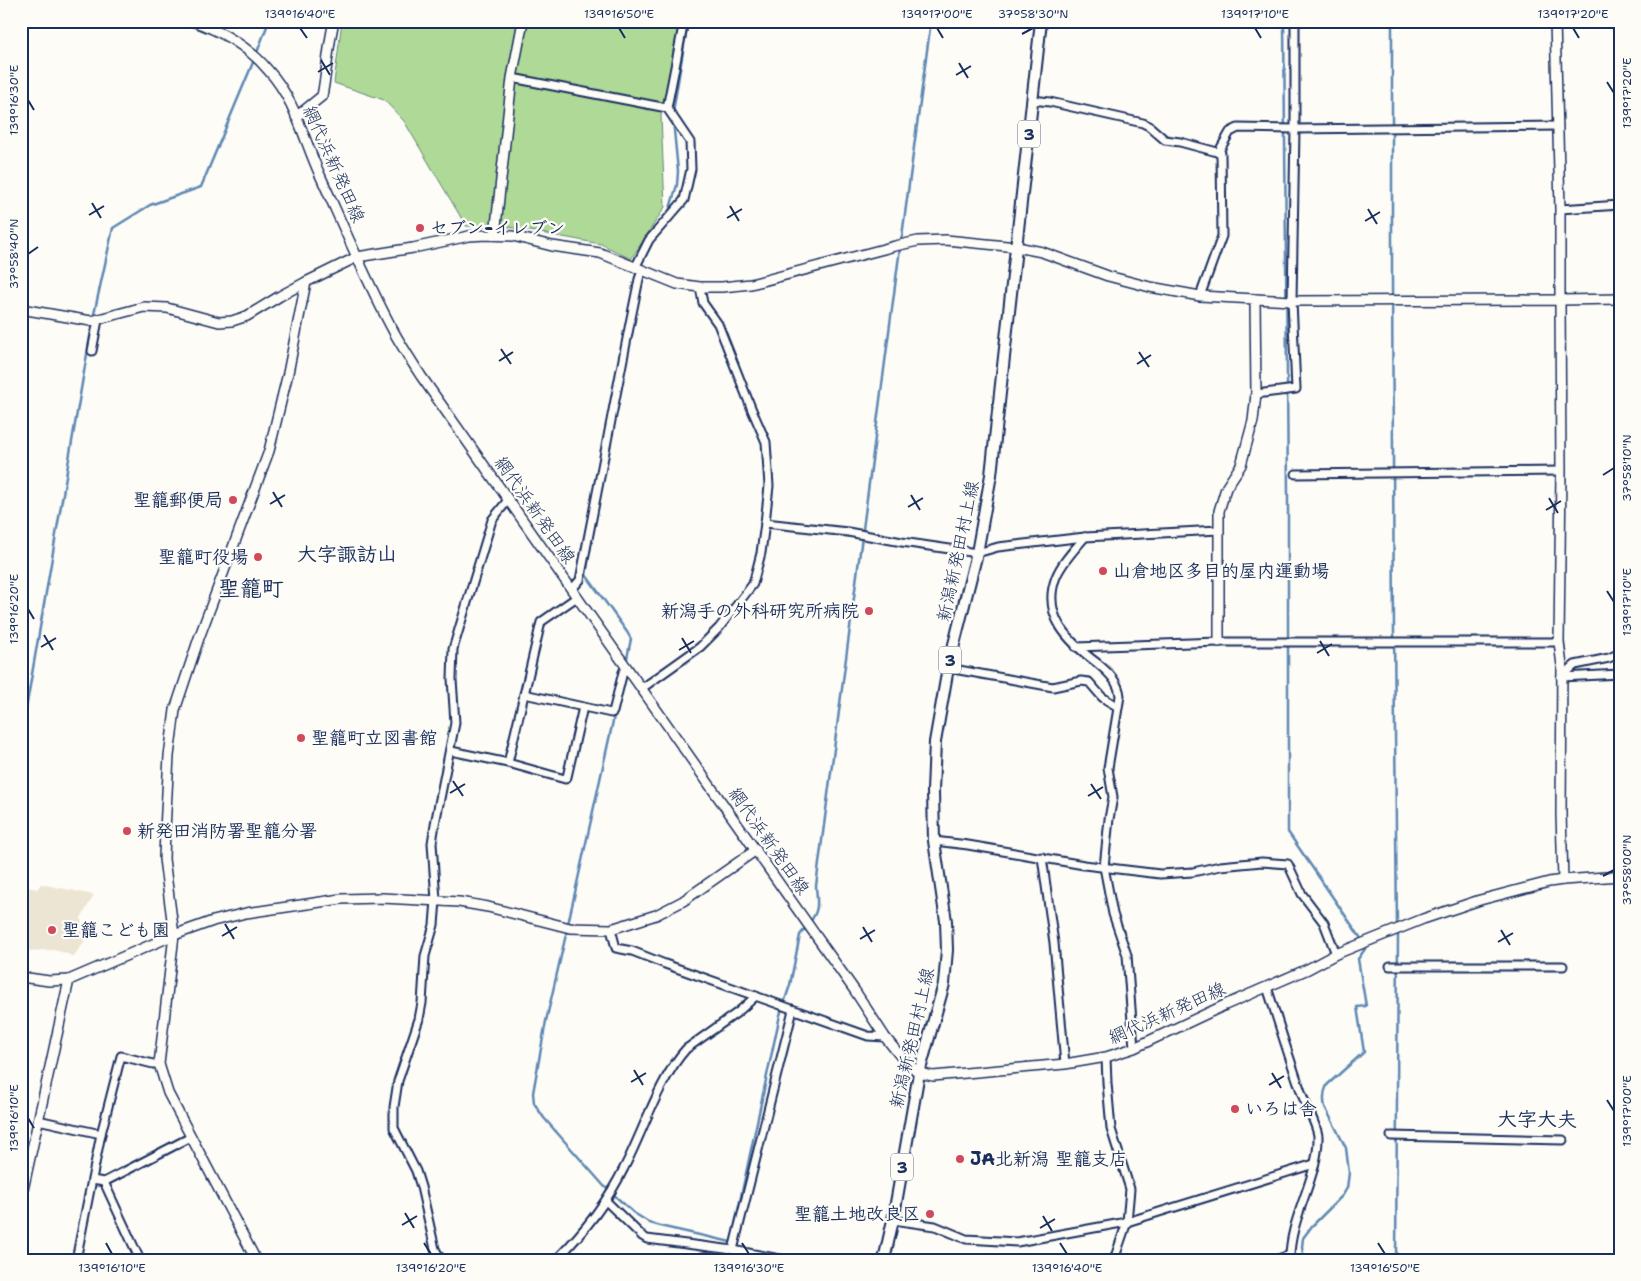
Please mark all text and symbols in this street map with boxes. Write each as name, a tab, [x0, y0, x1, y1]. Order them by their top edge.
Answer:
text: 139°16'40"E	[265, 6, 335, 22]
text: 139°16'50"E	[584, 6, 654, 22]
text: 139°17'00"E	[901, 6, 973, 22]
text: 37°58'30"N	[998, 6, 1068, 22]
text: 139°17'10"E	[1221, 6, 1289, 22]
text: 139°17'20"E	[1537, 6, 1609, 22]
text: 139°17'20"E	[1619, 57, 1635, 129]
text: 139°16'30"E	[6, 65, 22, 135]
street label: 網代浜新発田線	[297, 102, 371, 226]
road number: 3	[1018, 120, 1040, 148]
place label: セブン-イレブン	[430, 216, 565, 240]
text: 37°58'40"N	[6, 219, 22, 289]
marker: セブン-イレブン	[414, 222, 426, 234]
text: 37°58'10"N	[1619, 434, 1635, 502]
street label: 網代浜新発田線	[489, 452, 581, 568]
street label: 新潟新発田村上線	[931, 478, 985, 624]
place label: 聖籠郵便局	[133, 488, 223, 512]
marker: 聖籠郵便局	[227, 494, 239, 506]
district label: 大字諏訪山	[297, 541, 397, 567]
place label: 聖籠町役場	[158, 545, 248, 569]
marker: 聖籠町役場	[252, 551, 264, 563]
place label: 山倉地区多目的屋内運動場	[1113, 559, 1329, 583]
marker: 山倉地区多目的屋内運動場	[1097, 565, 1109, 577]
text: 139°17'10"E	[1619, 568, 1635, 636]
text: 139°16'20"E	[6, 574, 22, 644]
district label: 聖籠町	[218, 574, 284, 603]
place label: 新潟手の外科研究所病院	[661, 599, 859, 623]
marker: 新潟手の外科研究所病院	[863, 605, 875, 617]
road number: 3	[939, 646, 961, 674]
place label: 聖籠町立図書館	[311, 726, 437, 750]
marker: 聖籠町立図書館	[295, 732, 307, 744]
street label: 網代浜新発田線	[723, 783, 815, 899]
place label: 新発田消防署聖籠分署	[137, 819, 317, 843]
marker: 新発田消防署聖籠分署	[121, 825, 133, 837]
text: 37°58'00"N	[1619, 835, 1635, 905]
place label: 聖籠こども園	[62, 918, 170, 942]
marker: 聖籠こども園	[46, 924, 58, 936]
street label: 新潟新発田村上線	[884, 965, 940, 1111]
street label: 網代浜新発田線	[1105, 976, 1229, 1050]
text: 139°17'00"E	[1619, 1075, 1635, 1147]
text: 139°16'10"E	[6, 1084, 22, 1152]
place label: いろは舎	[1245, 1097, 1317, 1121]
marker: いろは舎	[1229, 1103, 1241, 1115]
district label: 大字大夫	[1497, 1106, 1577, 1132]
place label: JA北新潟 聖籠支店	[970, 1147, 1127, 1171]
marker: JA北新潟 聖籠支店	[954, 1153, 966, 1165]
road number: 3	[891, 1154, 913, 1180]
place label: 聖籠土地改良区	[794, 1202, 920, 1226]
marker: 聖籠土地改良区	[924, 1208, 936, 1220]
text: 139°16'10"E	[78, 1260, 146, 1276]
text: 139°16'20"E	[396, 1260, 466, 1276]
text: 139°16'30"E	[714, 1260, 784, 1276]
text: 139°16'40"E	[1032, 1260, 1102, 1276]
text: 139°16'50"E	[1350, 1260, 1420, 1276]

